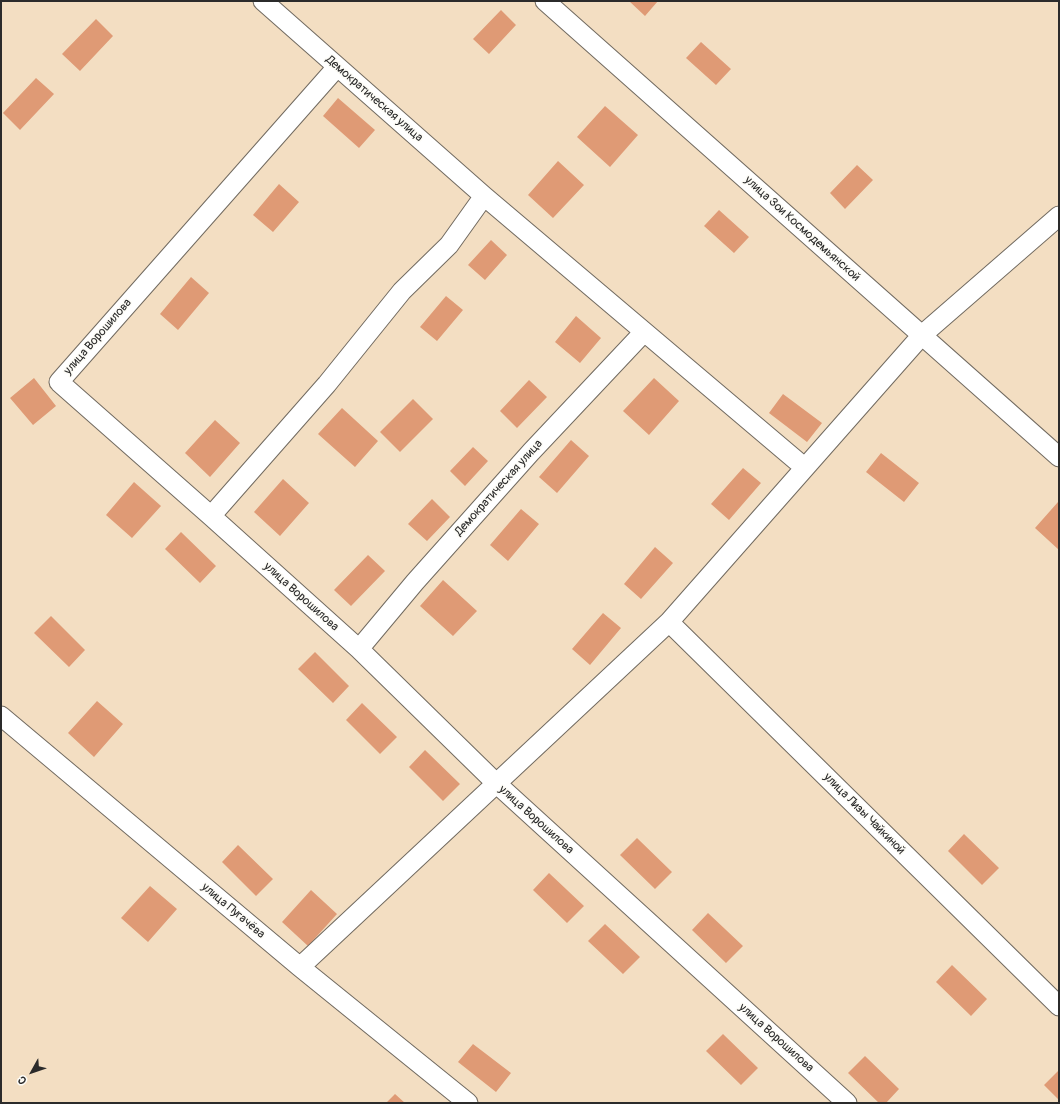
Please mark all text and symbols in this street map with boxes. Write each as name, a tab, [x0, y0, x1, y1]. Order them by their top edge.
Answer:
street label: Демократическая улица	[322, 53, 426, 145]
street label: улица Зои Космодемьянской	[741, 173, 863, 285]
street label: улица Ворошилова	[61, 296, 135, 378]
street label: Демократическая улица	[452, 437, 546, 539]
street label: улица Ворошилова	[261, 560, 341, 634]
street label: улица Лизы Чайкиной	[820, 770, 908, 858]
street label: улица Ворошилова	[496, 783, 576, 857]
street label: улица Пугачёва	[198, 880, 268, 942]
street label: улица Ворошилова	[736, 1001, 816, 1075]
north arrow	[12, 1052, 52, 1092]
text: С	[15, 1073, 30, 1087]

